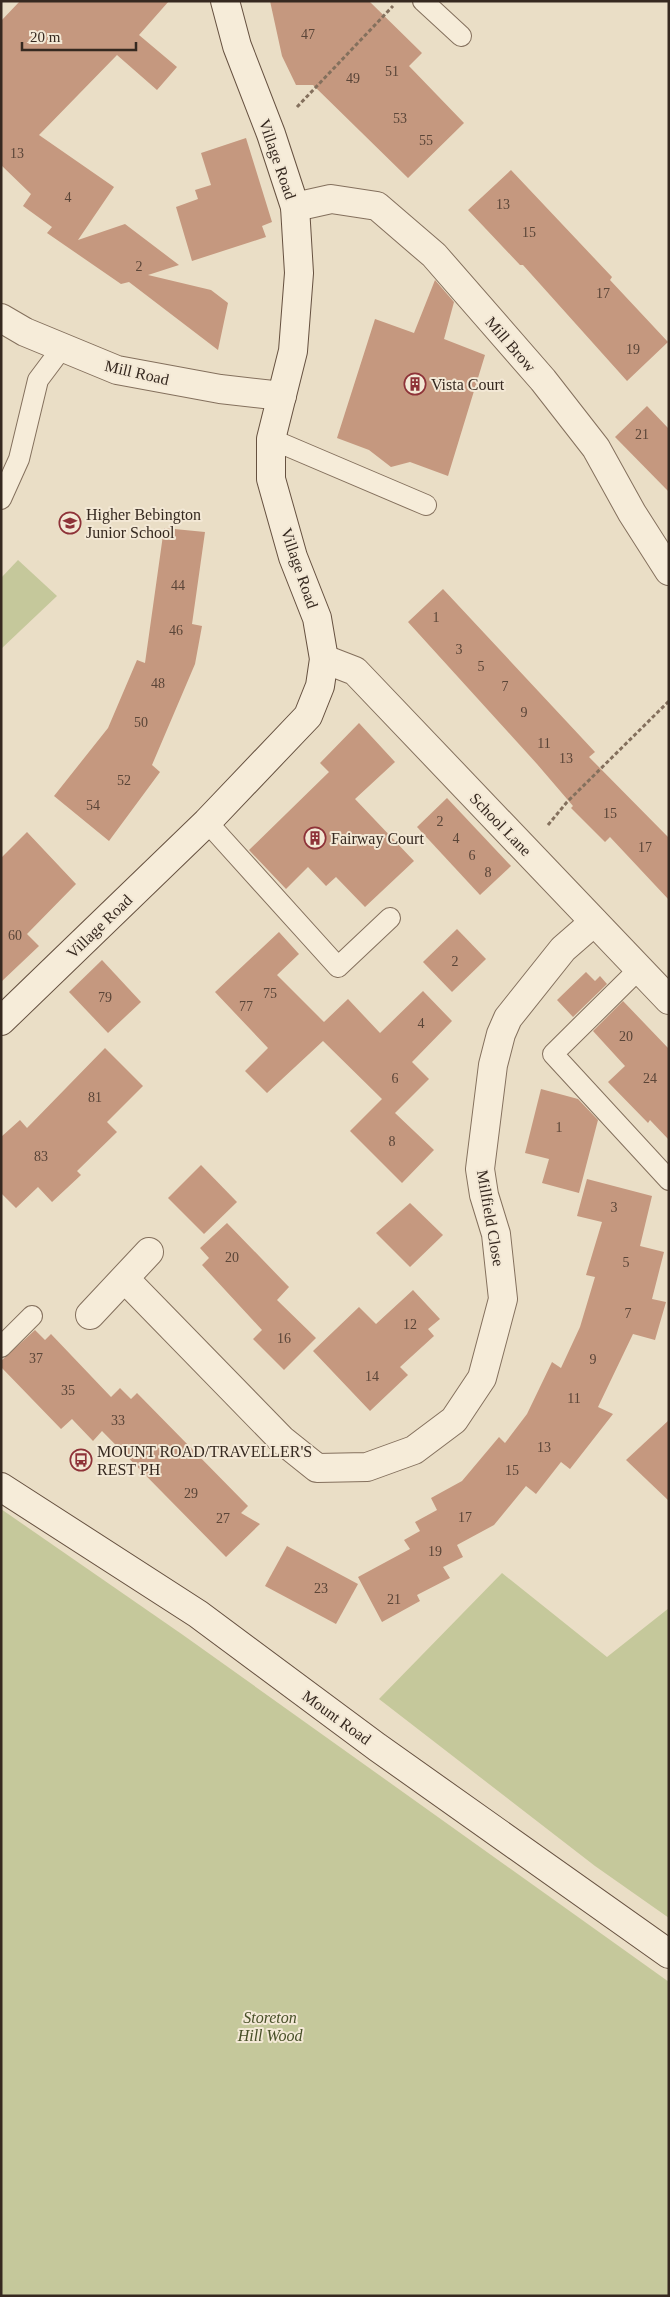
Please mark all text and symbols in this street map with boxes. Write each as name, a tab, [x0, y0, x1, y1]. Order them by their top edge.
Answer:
scale bar	[22, 20, 136, 52]
house number: 47	[301, 27, 315, 42]
text: 20 m	[30, 29, 61, 45]
house number: 51	[385, 64, 399, 79]
house number: 49	[346, 71, 360, 86]
house number: 53	[393, 111, 407, 126]
street label: Village Road	[255, 117, 299, 202]
house number: 55	[419, 133, 433, 148]
house number: 13	[10, 146, 24, 161]
house number: 4	[65, 190, 72, 205]
house number: 13	[496, 197, 510, 212]
house number: 15	[522, 225, 536, 240]
house number: 2	[136, 259, 143, 274]
house number: 17	[596, 286, 610, 301]
street label: Mill Brow	[482, 313, 539, 376]
house number: 19	[626, 342, 640, 357]
street label: Mill Road	[103, 357, 171, 388]
building icon: Vista Court	[403, 372, 427, 396]
place label: Vista Court	[431, 376, 505, 393]
house number: 21	[635, 427, 649, 442]
place label: Higher Bebington Junior School	[86, 506, 201, 541]
school or university icon: Higher Bebington Junior School	[58, 511, 82, 535]
street label: Village Road	[277, 526, 321, 611]
house number: 44	[171, 578, 185, 593]
house number: 1	[433, 610, 440, 625]
house number: 46	[169, 623, 183, 638]
house number: 3	[456, 642, 463, 657]
house number: 5	[478, 659, 485, 674]
house number: 48	[151, 676, 165, 691]
house number: 7	[502, 679, 509, 694]
house number: 9	[521, 705, 528, 720]
house number: 50	[134, 715, 148, 730]
house number: 11	[537, 736, 551, 751]
house number: 13	[559, 751, 573, 766]
house number: 52	[117, 773, 131, 788]
street label: School Lane	[467, 790, 535, 859]
house number: 54	[86, 798, 100, 813]
house number: 15	[603, 806, 617, 821]
house number: 2	[437, 814, 444, 829]
building icon: Fairway Court	[303, 826, 327, 850]
place label: Fairway Court	[331, 830, 424, 848]
house number: 4	[453, 831, 460, 846]
house number: 17	[638, 840, 652, 855]
house number: 6	[469, 848, 476, 863]
house number: 8	[485, 865, 492, 880]
street label: Village Road	[63, 891, 136, 962]
house number: 60	[8, 928, 22, 943]
house number: 2	[452, 954, 459, 969]
house number: 75	[263, 986, 277, 1001]
house number: 79	[98, 990, 112, 1005]
house number: 77	[239, 999, 253, 1014]
house number: 4	[418, 1016, 425, 1031]
house number: 20	[619, 1029, 633, 1044]
house number: 6	[392, 1071, 399, 1086]
house number: 24	[643, 1071, 657, 1086]
house number: 81	[88, 1090, 102, 1105]
house number: 1	[556, 1120, 563, 1135]
house number: 8	[389, 1134, 396, 1149]
house number: 83	[34, 1149, 48, 1164]
street label: Millfield Close	[474, 1169, 507, 1267]
house number: 3	[611, 1200, 618, 1215]
house number: 20	[225, 1250, 239, 1265]
house number: 5	[623, 1255, 630, 1270]
house number: 7	[625, 1306, 632, 1321]
house number: 12	[403, 1317, 417, 1332]
house number: 16	[277, 1331, 291, 1346]
house number: 37	[29, 1351, 43, 1366]
house number: 9	[590, 1352, 597, 1367]
house number: 14	[365, 1369, 379, 1384]
house number: 35	[61, 1383, 75, 1398]
house number: 11	[567, 1391, 581, 1406]
house number: 33	[111, 1413, 125, 1428]
house number: 13	[537, 1440, 551, 1455]
place label: MOUNT ROAD/TRAVELLER'S REST PH	[97, 1443, 312, 1478]
bus stop icon: MOUNT ROAD/TRAVELLER'S REST PH	[69, 1448, 93, 1472]
house number: 15	[505, 1463, 519, 1478]
house number: 29	[184, 1486, 198, 1501]
house number: 17	[458, 1510, 472, 1525]
house number: 27	[216, 1511, 230, 1526]
house number: 19	[428, 1544, 442, 1559]
house number: 23	[314, 1581, 328, 1596]
house number: 21	[387, 1592, 401, 1607]
street label: Mount Road	[299, 1687, 374, 1748]
park label: Storeton Hill Wood	[237, 2009, 303, 2044]

